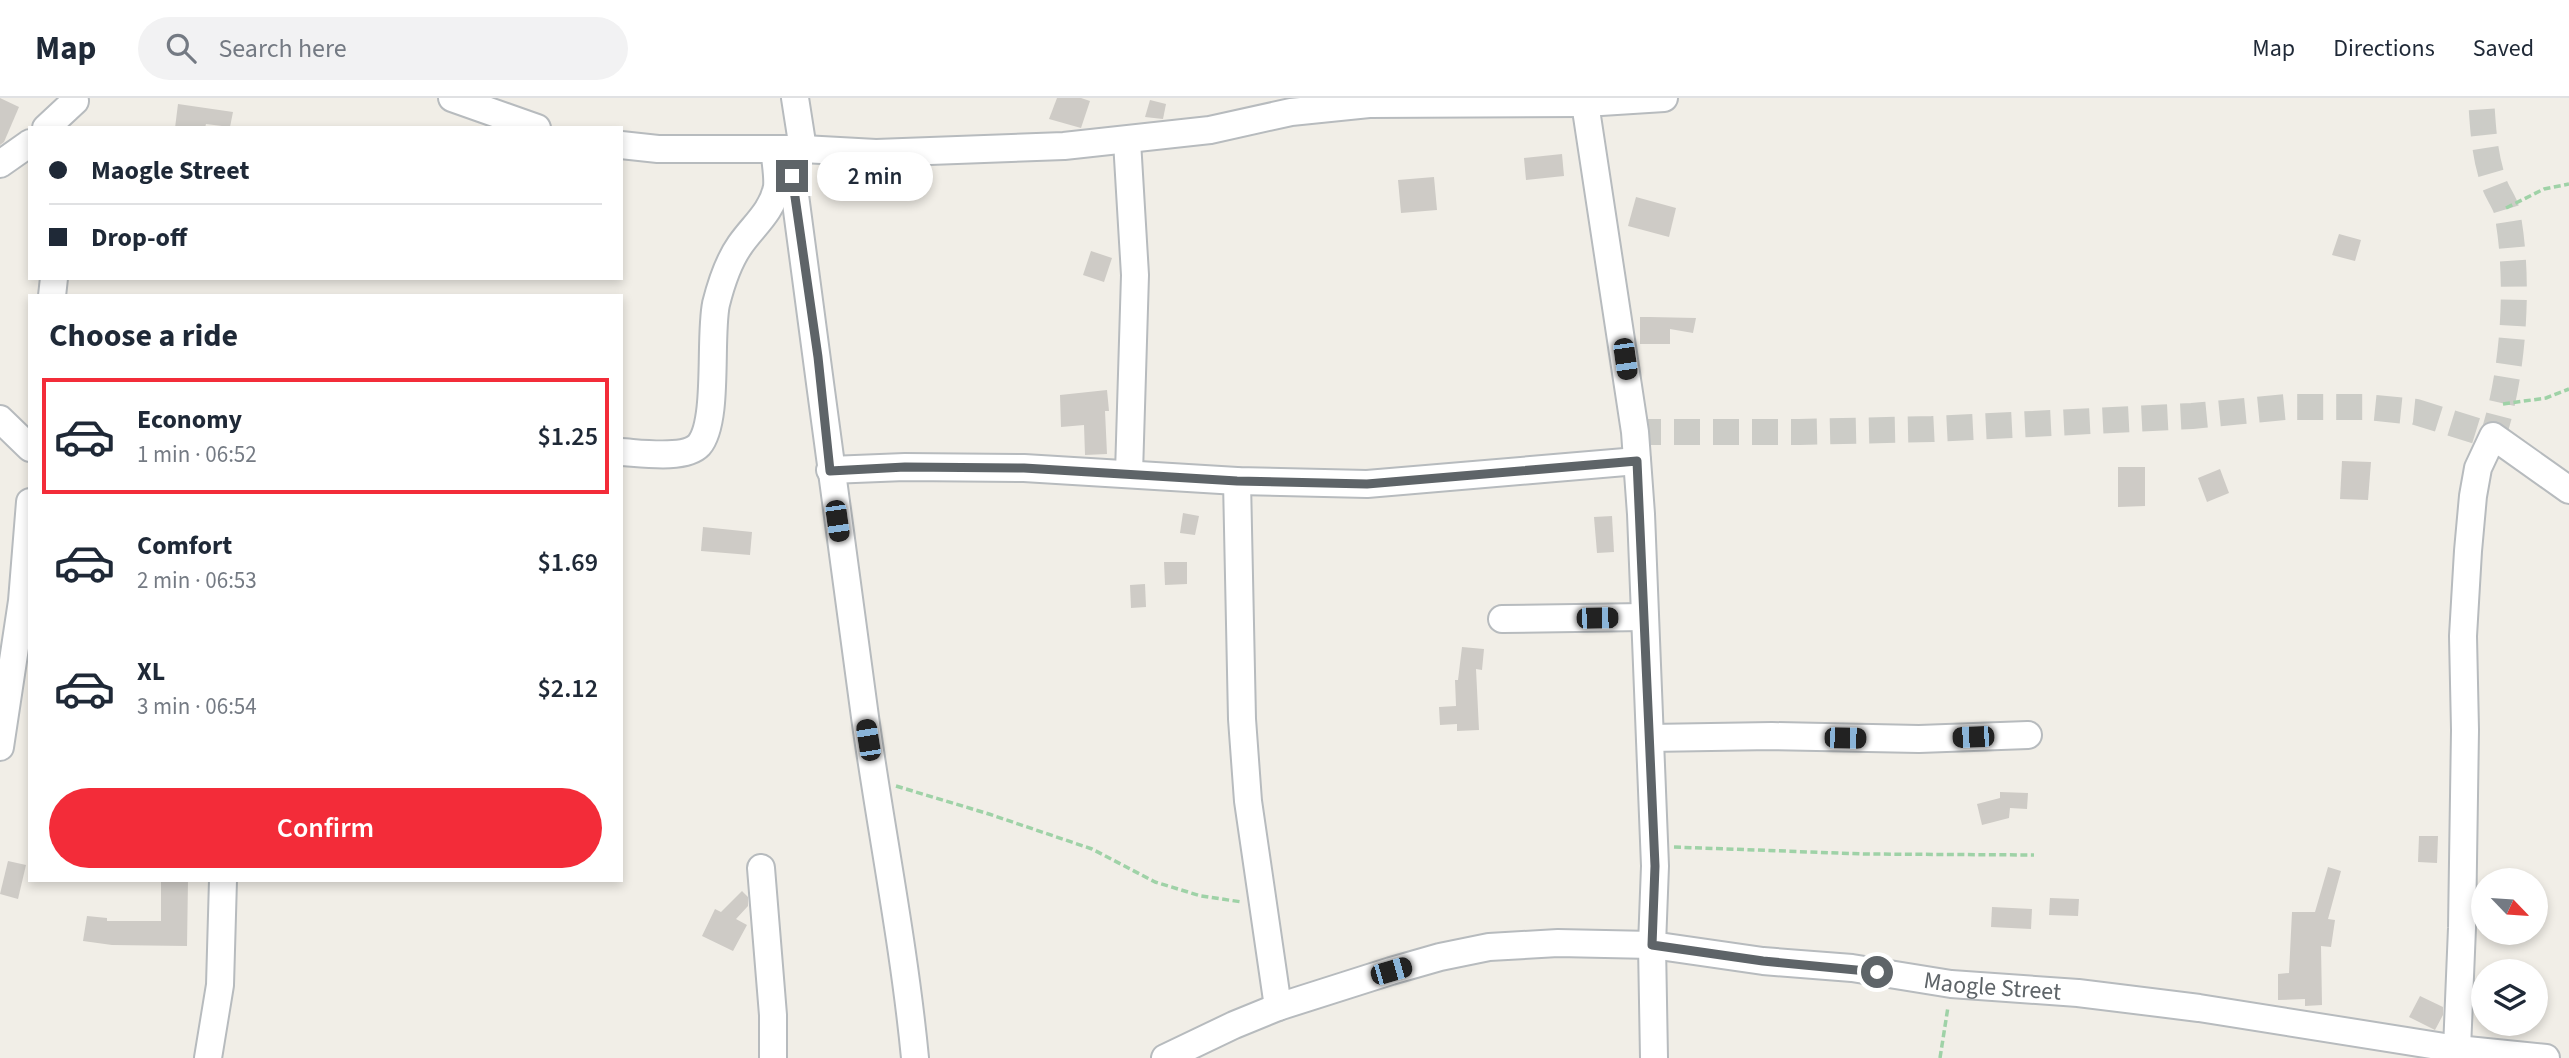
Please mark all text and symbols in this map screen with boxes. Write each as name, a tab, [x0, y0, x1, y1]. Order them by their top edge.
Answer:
search box	[138, 17, 628, 80]
text: Map	[35, 25, 96, 72]
icon: search	[162, 29, 200, 67]
text: Search here	[218, 30, 347, 67]
text: Map	[2252, 31, 2295, 66]
text: Directions	[2333, 31, 2435, 66]
text: Saved	[2473, 31, 2534, 66]
text: Maogle Street	[91, 152, 249, 189]
callout: 2 min	[816, 152, 932, 200]
route end	[776, 160, 808, 192]
text: 2 min	[848, 160, 902, 193]
text: Drop-off	[91, 219, 187, 256]
text: Choose a ride	[49, 313, 238, 359]
car	[1612, 337, 1639, 381]
text: Economy	[137, 401, 242, 438]
icon: car	[53, 405, 116, 468]
text: $1.25	[537, 418, 598, 455]
text: 1 min · 06:52	[137, 438, 257, 471]
car	[824, 499, 851, 543]
text: Comfort	[137, 527, 232, 564]
icon: car	[53, 531, 116, 594]
text: $1.69	[537, 544, 598, 581]
text: 2 min · 06:53	[137, 564, 257, 597]
car	[1576, 607, 1619, 629]
text: XL	[137, 653, 165, 690]
icon: car	[53, 657, 116, 720]
text: $2.12	[537, 670, 598, 707]
text: 3 min · 06:54	[137, 690, 257, 723]
car	[855, 718, 882, 762]
car	[1952, 726, 1995, 748]
car	[1824, 727, 1867, 749]
button: Confirm	[49, 788, 602, 868]
north arrow	[2471, 868, 2548, 945]
map controls	[2471, 868, 2548, 1036]
car	[1368, 955, 1415, 987]
route start	[1861, 956, 1893, 988]
button: layers	[2471, 959, 2548, 1036]
street label: Maogle Street	[1921, 963, 2062, 1010]

